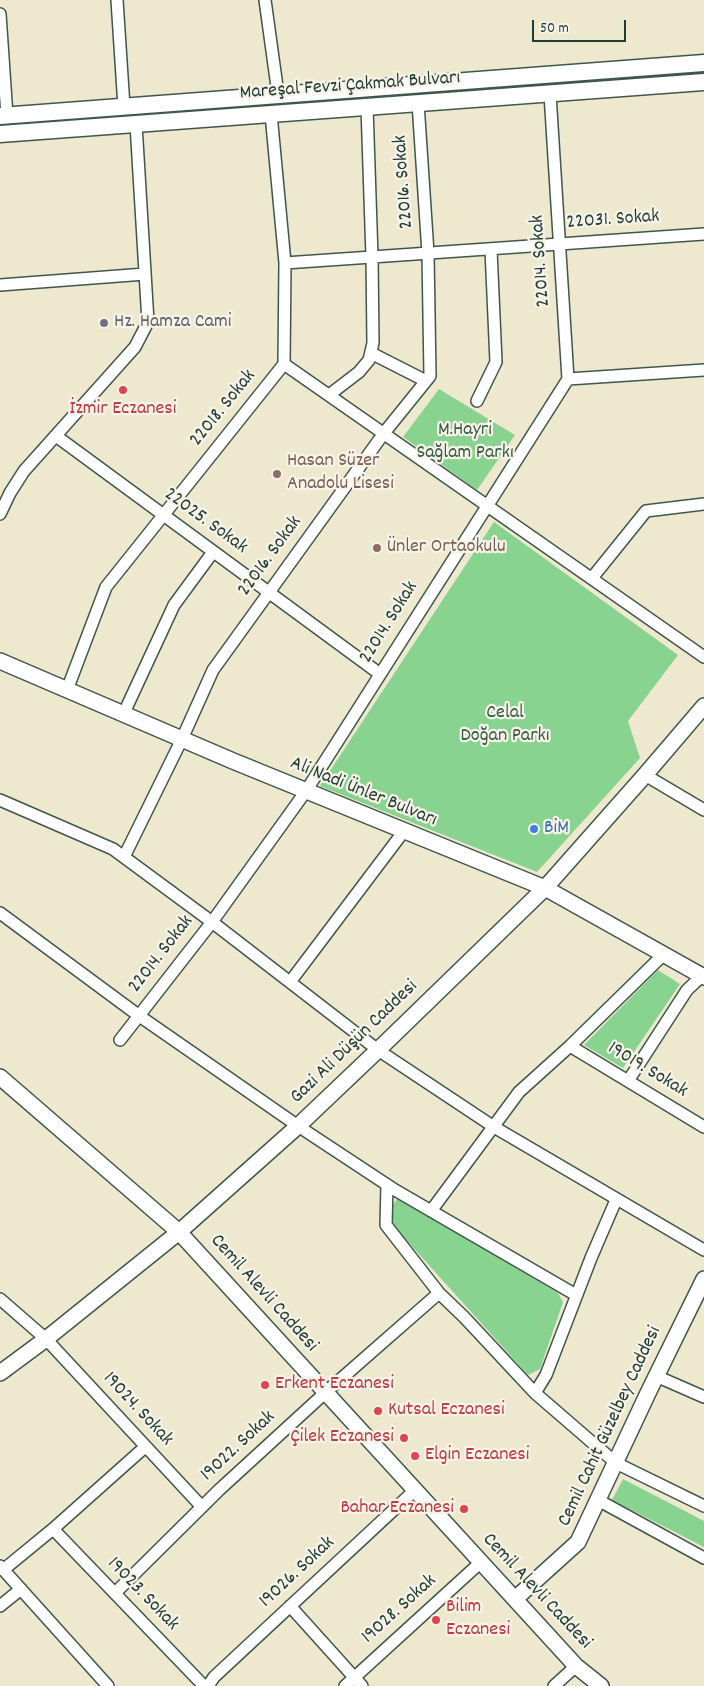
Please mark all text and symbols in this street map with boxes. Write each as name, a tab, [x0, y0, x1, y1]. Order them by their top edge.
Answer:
scale bar	[534, 10, 628, 42]
text: 50 m	[540, 18, 569, 40]
street label: Mareşal Fevzi Çakmak Bulvarı	[239, 67, 461, 107]
street label: 22016. Sokak	[390, 134, 420, 230]
street label: 22031. Sokak	[566, 206, 660, 236]
street label: 22014. Sokak	[527, 214, 557, 308]
place label: Hz. Hamza Cami	[114, 311, 231, 335]
marker: Hz. Hamza Cami	[98, 317, 110, 329]
street label: 22018. Sokak	[186, 366, 262, 452]
marker: İzmir Eczanesi	[117, 384, 129, 396]
place label: İzmir Eczanesi	[70, 398, 176, 422]
park label: M.Hayri Sağlam Parkı	[416, 419, 514, 466]
place label: Hasan Süzer Anadolu Lisesi	[287, 450, 394, 497]
marker: Hasan Süzer Anadolu Lisesi	[271, 468, 283, 480]
street label: 22025. Sokak	[158, 484, 252, 560]
street label: 22016. Sokak	[234, 512, 308, 602]
place label: Ünler Ortaokulu	[387, 536, 506, 560]
marker: Ünler Ortaokulu	[371, 542, 383, 554]
street label: 22014. Sokak	[355, 577, 425, 669]
park label: Celal Doğan Parkı	[461, 702, 549, 749]
street label: Ali Nadi Ünler Bulvarı	[286, 753, 440, 833]
place label: BiM	[544, 817, 569, 841]
marker: BiM	[528, 823, 540, 835]
street label: 22014. Sokak	[124, 911, 200, 999]
street label: Gazi Ali Düşün Caddesi	[286, 976, 424, 1110]
street label: 19019. Sokak	[603, 1038, 691, 1104]
street label: Cemil Alevli Caddesi	[204, 1230, 322, 1358]
street label: Cemil Cahit Güzelbey Caddesi	[554, 1323, 668, 1531]
street label: 19024. Sokak	[97, 1368, 177, 1452]
place label: Erkent Eczanesi	[275, 1373, 394, 1397]
marker: Erkent Eczanesi	[259, 1379, 271, 1391]
place label: Kutsal Eczanesi	[388, 1399, 505, 1423]
marker: Kutsal Eczanesi	[372, 1405, 384, 1417]
street label: 19022. Sokak	[197, 1406, 281, 1488]
place label: Çilek Eczanesi	[291, 1426, 394, 1450]
marker: Çilek Eczanesi	[398, 1432, 410, 1444]
place label: Elgin Eczanesi	[425, 1444, 529, 1468]
marker: Elgin Eczanesi	[409, 1450, 421, 1462]
place label: Bahar Eczanesi	[340, 1497, 454, 1521]
marker: Bahar Eczanesi	[458, 1503, 470, 1515]
street label: Cemil Alevli Caddesi	[476, 1529, 596, 1655]
street label: 19026. Sokak	[255, 1532, 341, 1614]
street label: 19023. Sokak	[101, 1553, 183, 1637]
street label: 19028. Sokak	[358, 1570, 442, 1650]
place label: Bilim Eczanesi	[446, 1596, 510, 1643]
marker: Bilim Eczanesi	[430, 1614, 442, 1626]

